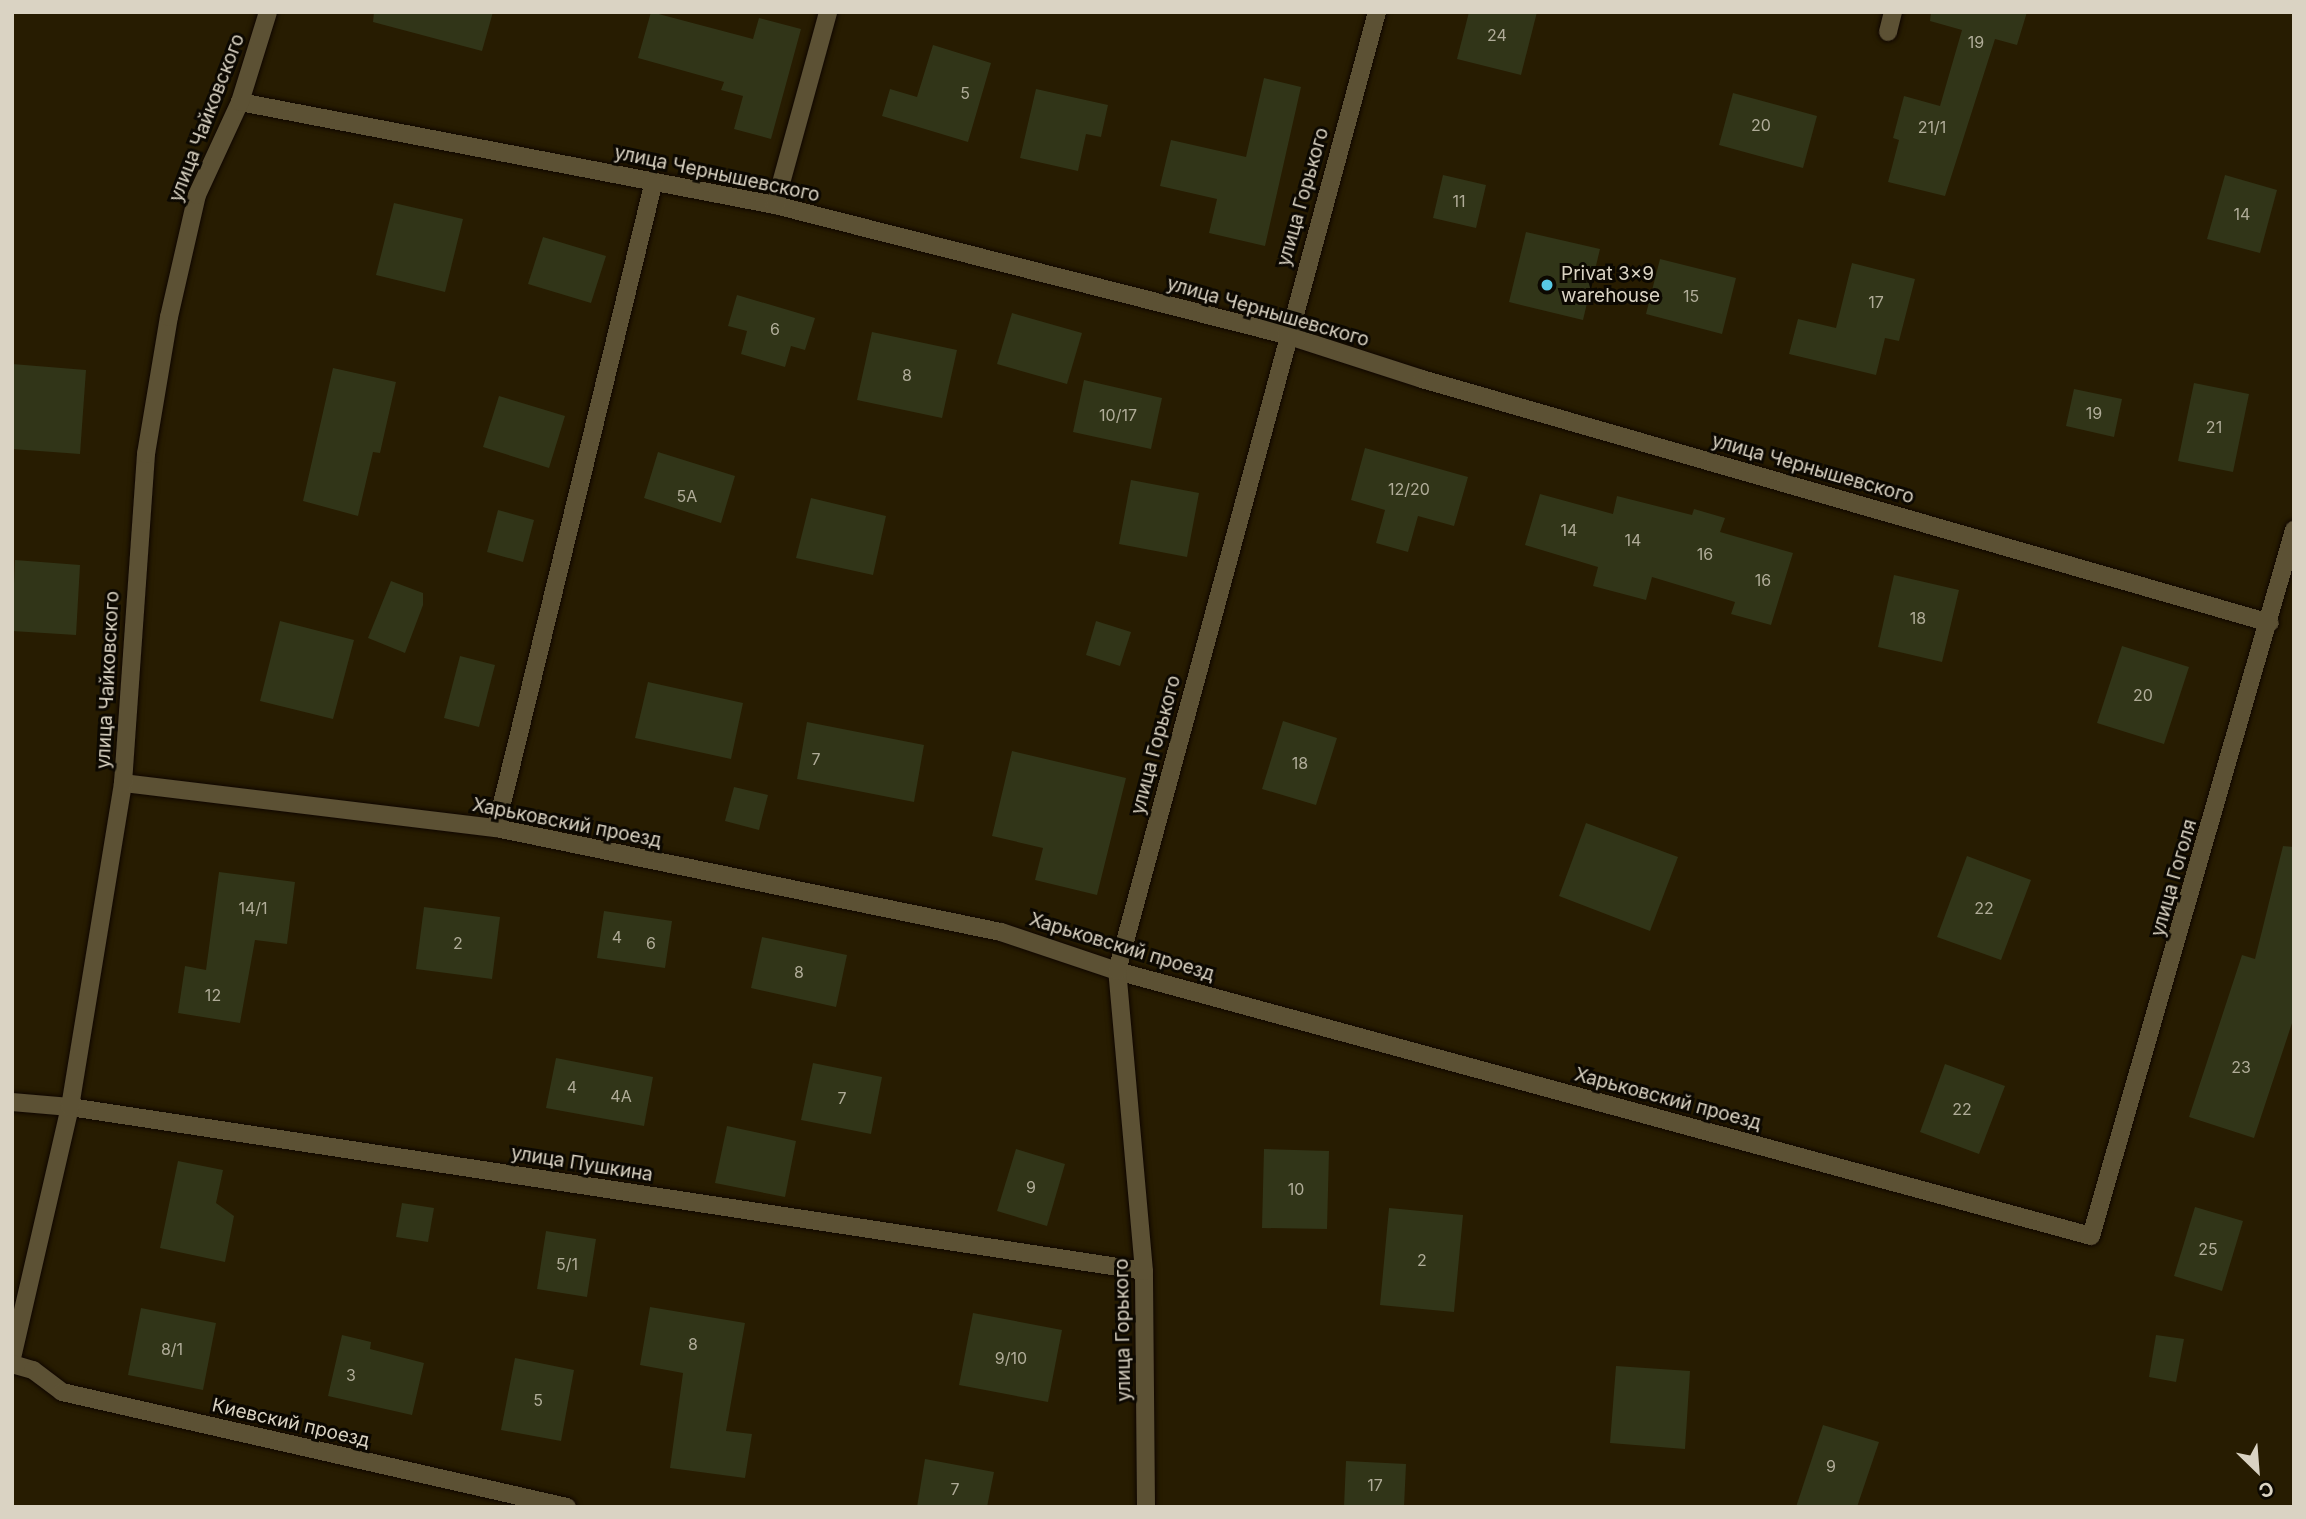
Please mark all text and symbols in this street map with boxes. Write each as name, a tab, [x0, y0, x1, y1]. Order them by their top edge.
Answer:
house number: 24	[1487, 25, 1507, 45]
street label: улица Чайковского	[164, 31, 250, 205]
house number: 19	[1968, 32, 1984, 52]
house number: 5	[960, 83, 970, 103]
house number: 20	[1751, 115, 1771, 135]
house number: 21/1	[1918, 117, 1946, 137]
street label: улица Горького	[1272, 125, 1334, 269]
street label: улица Чернышевского	[612, 141, 822, 207]
house number: 11	[1452, 191, 1466, 211]
house number: 14	[2234, 204, 2250, 224]
place label: Privat 3x9 warehouse	[1561, 263, 1660, 307]
street label: улица Чернышевского	[1164, 272, 1372, 352]
marker: Privat 3x9 warehouse	[1539, 277, 1555, 293]
house number: 15	[1683, 286, 1699, 306]
house number: 17	[1868, 292, 1884, 312]
house number: 6	[770, 319, 780, 339]
house number: 8	[902, 365, 912, 385]
house number: 19	[2086, 403, 2102, 423]
house number: 10/17	[1099, 405, 1137, 425]
house number: 21	[2206, 417, 2222, 437]
street label: улица Чернышевского	[1709, 429, 1917, 509]
house number: 12/20	[1388, 479, 1430, 499]
house number: 5А	[677, 486, 697, 506]
house number: 14	[1561, 520, 1577, 540]
house number: 14	[1625, 530, 1641, 550]
house number: 16	[1697, 544, 1713, 564]
house number: 16	[1755, 570, 1771, 590]
street label: улица Чайковского	[92, 591, 124, 769]
house number: 18	[1910, 608, 1926, 628]
street label: улица Горького	[1126, 673, 1186, 817]
house number: 20	[2133, 685, 2153, 705]
house number: 7	[811, 749, 821, 769]
house number: 18	[1292, 753, 1308, 773]
street label: Харьковский проезд	[470, 793, 664, 853]
street label: улица Гоголя	[2146, 817, 2202, 939]
house number: 14/1	[238, 898, 268, 918]
house number: 22	[1974, 898, 1994, 918]
street label: Харьковский проезд	[1027, 908, 1217, 986]
house number: 4	[612, 927, 622, 947]
house number: 2	[453, 933, 463, 953]
house number: 6	[646, 933, 656, 953]
house number: 8	[794, 962, 804, 982]
house number: 12	[205, 985, 221, 1005]
house number: 23	[2231, 1057, 2251, 1077]
street label: Харьковский проезд	[1572, 1063, 1764, 1135]
house number: 4	[567, 1077, 577, 1097]
house number: 4А	[610, 1086, 632, 1106]
house number: 7	[837, 1088, 847, 1108]
house number: 22	[1952, 1099, 1972, 1119]
street label: улица Пушкина	[509, 1142, 655, 1186]
house number: 9	[1026, 1177, 1036, 1197]
house number: 10	[1288, 1179, 1304, 1199]
house number: 25	[2198, 1239, 2218, 1259]
house number: 2	[1417, 1250, 1427, 1270]
house number: 5/1	[556, 1254, 578, 1274]
street label: улица Горького	[1110, 1258, 1136, 1402]
house number: 8	[688, 1334, 698, 1354]
house number: 8/1	[161, 1339, 183, 1359]
house number: 9/10	[995, 1348, 1027, 1368]
house number: 3	[346, 1365, 356, 1385]
house number: 5	[533, 1390, 543, 1410]
street label: Киевский проезд	[210, 1394, 372, 1452]
north arrow	[2222, 1435, 2292, 1505]
house number: 9	[1826, 1456, 1836, 1476]
house number: 17	[1367, 1475, 1383, 1495]
text: С	[2255, 1476, 2277, 1503]
house number: 7	[950, 1479, 960, 1499]

